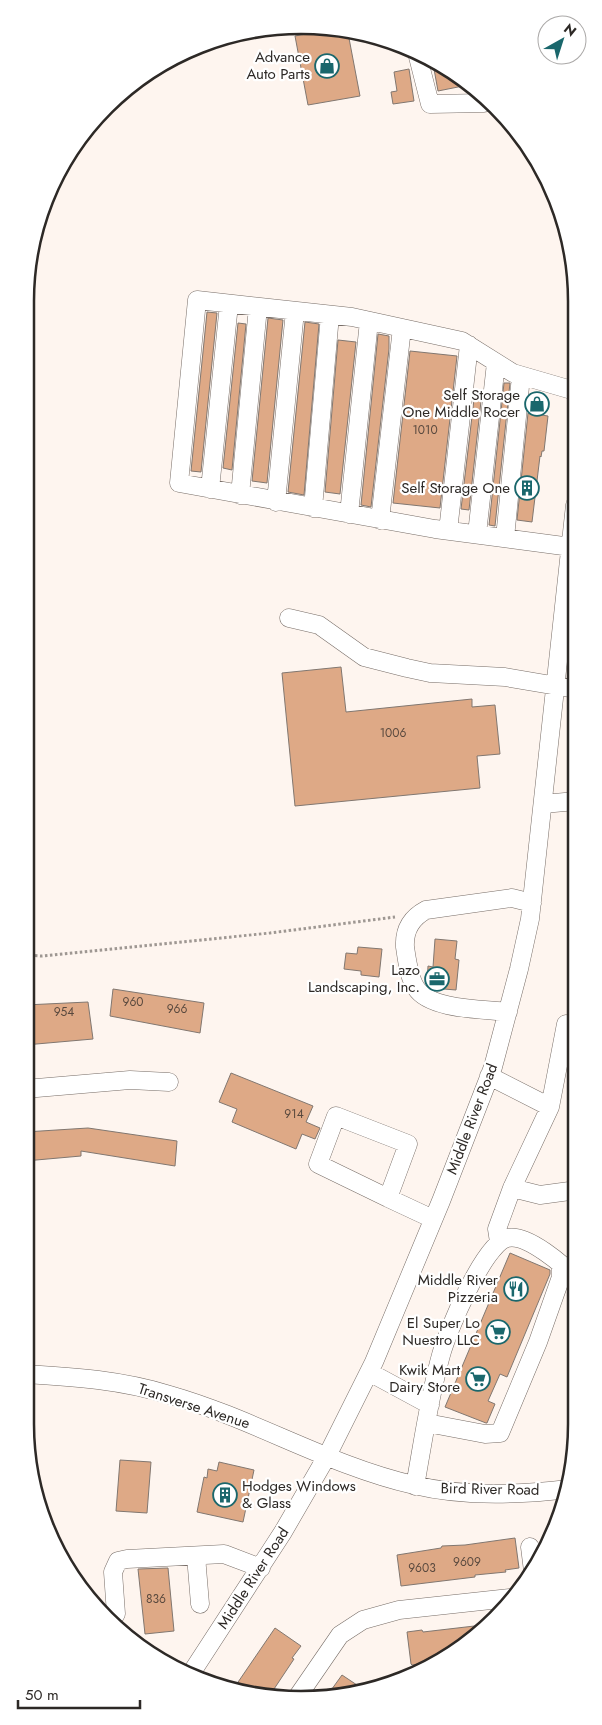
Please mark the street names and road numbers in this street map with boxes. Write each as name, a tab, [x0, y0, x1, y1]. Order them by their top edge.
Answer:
street label: Middle River Road	[441, 1060, 503, 1178]
street label: Transverse Avenue	[135, 1378, 253, 1435]
street label: Bird River Road	[440, 1477, 540, 1501]
street label: Middle River Road	[212, 1523, 294, 1633]

